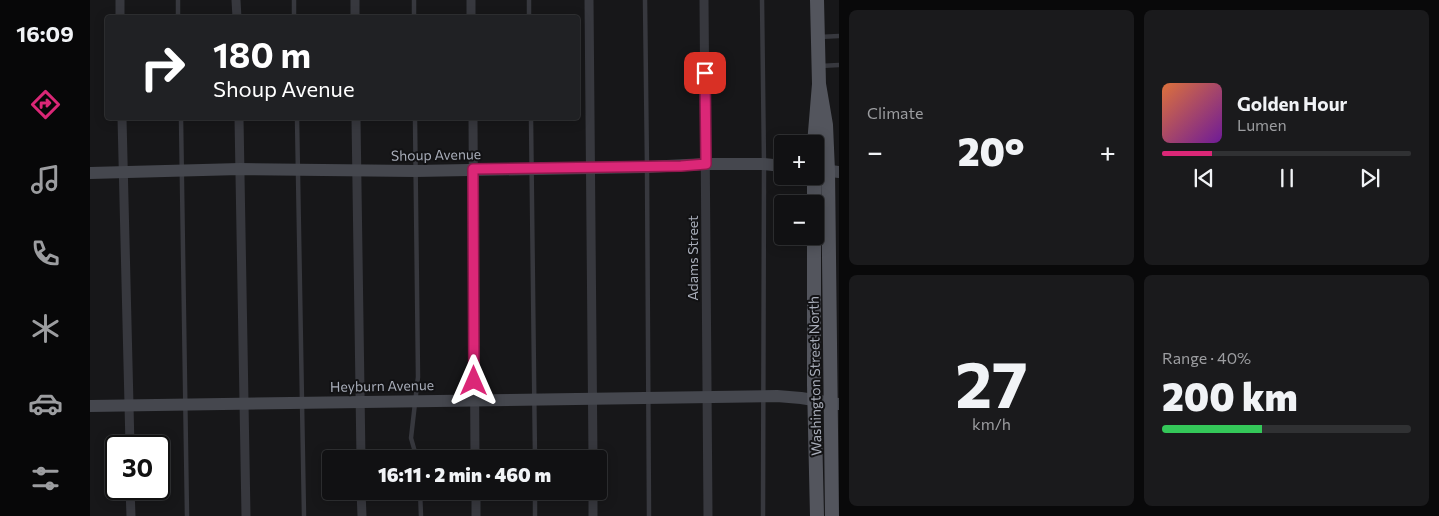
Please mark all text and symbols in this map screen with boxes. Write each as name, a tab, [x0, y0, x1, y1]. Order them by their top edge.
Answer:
text: 16:09	[16, 20, 74, 47]
text: 180 m	[213, 32, 311, 75]
icon: right	[130, 35, 195, 100]
pin	[684, 52, 726, 94]
icon: arrive	[691, 59, 719, 87]
text: Shoup Avenue	[213, 75, 355, 102]
icon: directions	[28, 87, 63, 122]
text: Golden Hour	[1237, 92, 1347, 115]
text: Climate	[867, 103, 923, 122]
text: Lumen	[1237, 115, 1287, 134]
text: 20°	[958, 127, 1025, 174]
text: −	[867, 134, 883, 168]
text: +	[1100, 134, 1116, 168]
map controls	[774, 135, 824, 245]
button: +	[774, 135, 824, 185]
street label: Shoup Avenue	[391, 145, 481, 164]
icon: music	[28, 162, 63, 197]
icon: previous	[1190, 164, 1218, 192]
icon: pause	[1273, 164, 1301, 192]
icon: next	[1356, 164, 1384, 192]
button: −	[774, 195, 824, 245]
street label: Adams Street	[684, 215, 701, 301]
icon: phone	[28, 236, 63, 271]
street label: Washington Street North	[805, 296, 824, 456]
icon: climate	[28, 311, 63, 346]
text: 27	[955, 342, 1028, 421]
text: Range · 40%	[1162, 348, 1251, 367]
position arrow	[447, 354, 499, 406]
text: 200 km	[1162, 372, 1298, 419]
street label: Heyburn Avenue	[330, 376, 434, 395]
icon: car	[28, 386, 63, 421]
text: km/h	[972, 414, 1011, 433]
speed limit sign: 30	[105, 435, 170, 500]
icon: filters	[28, 461, 63, 496]
text: 16:11 · 2 min · 460 m	[378, 463, 551, 486]

